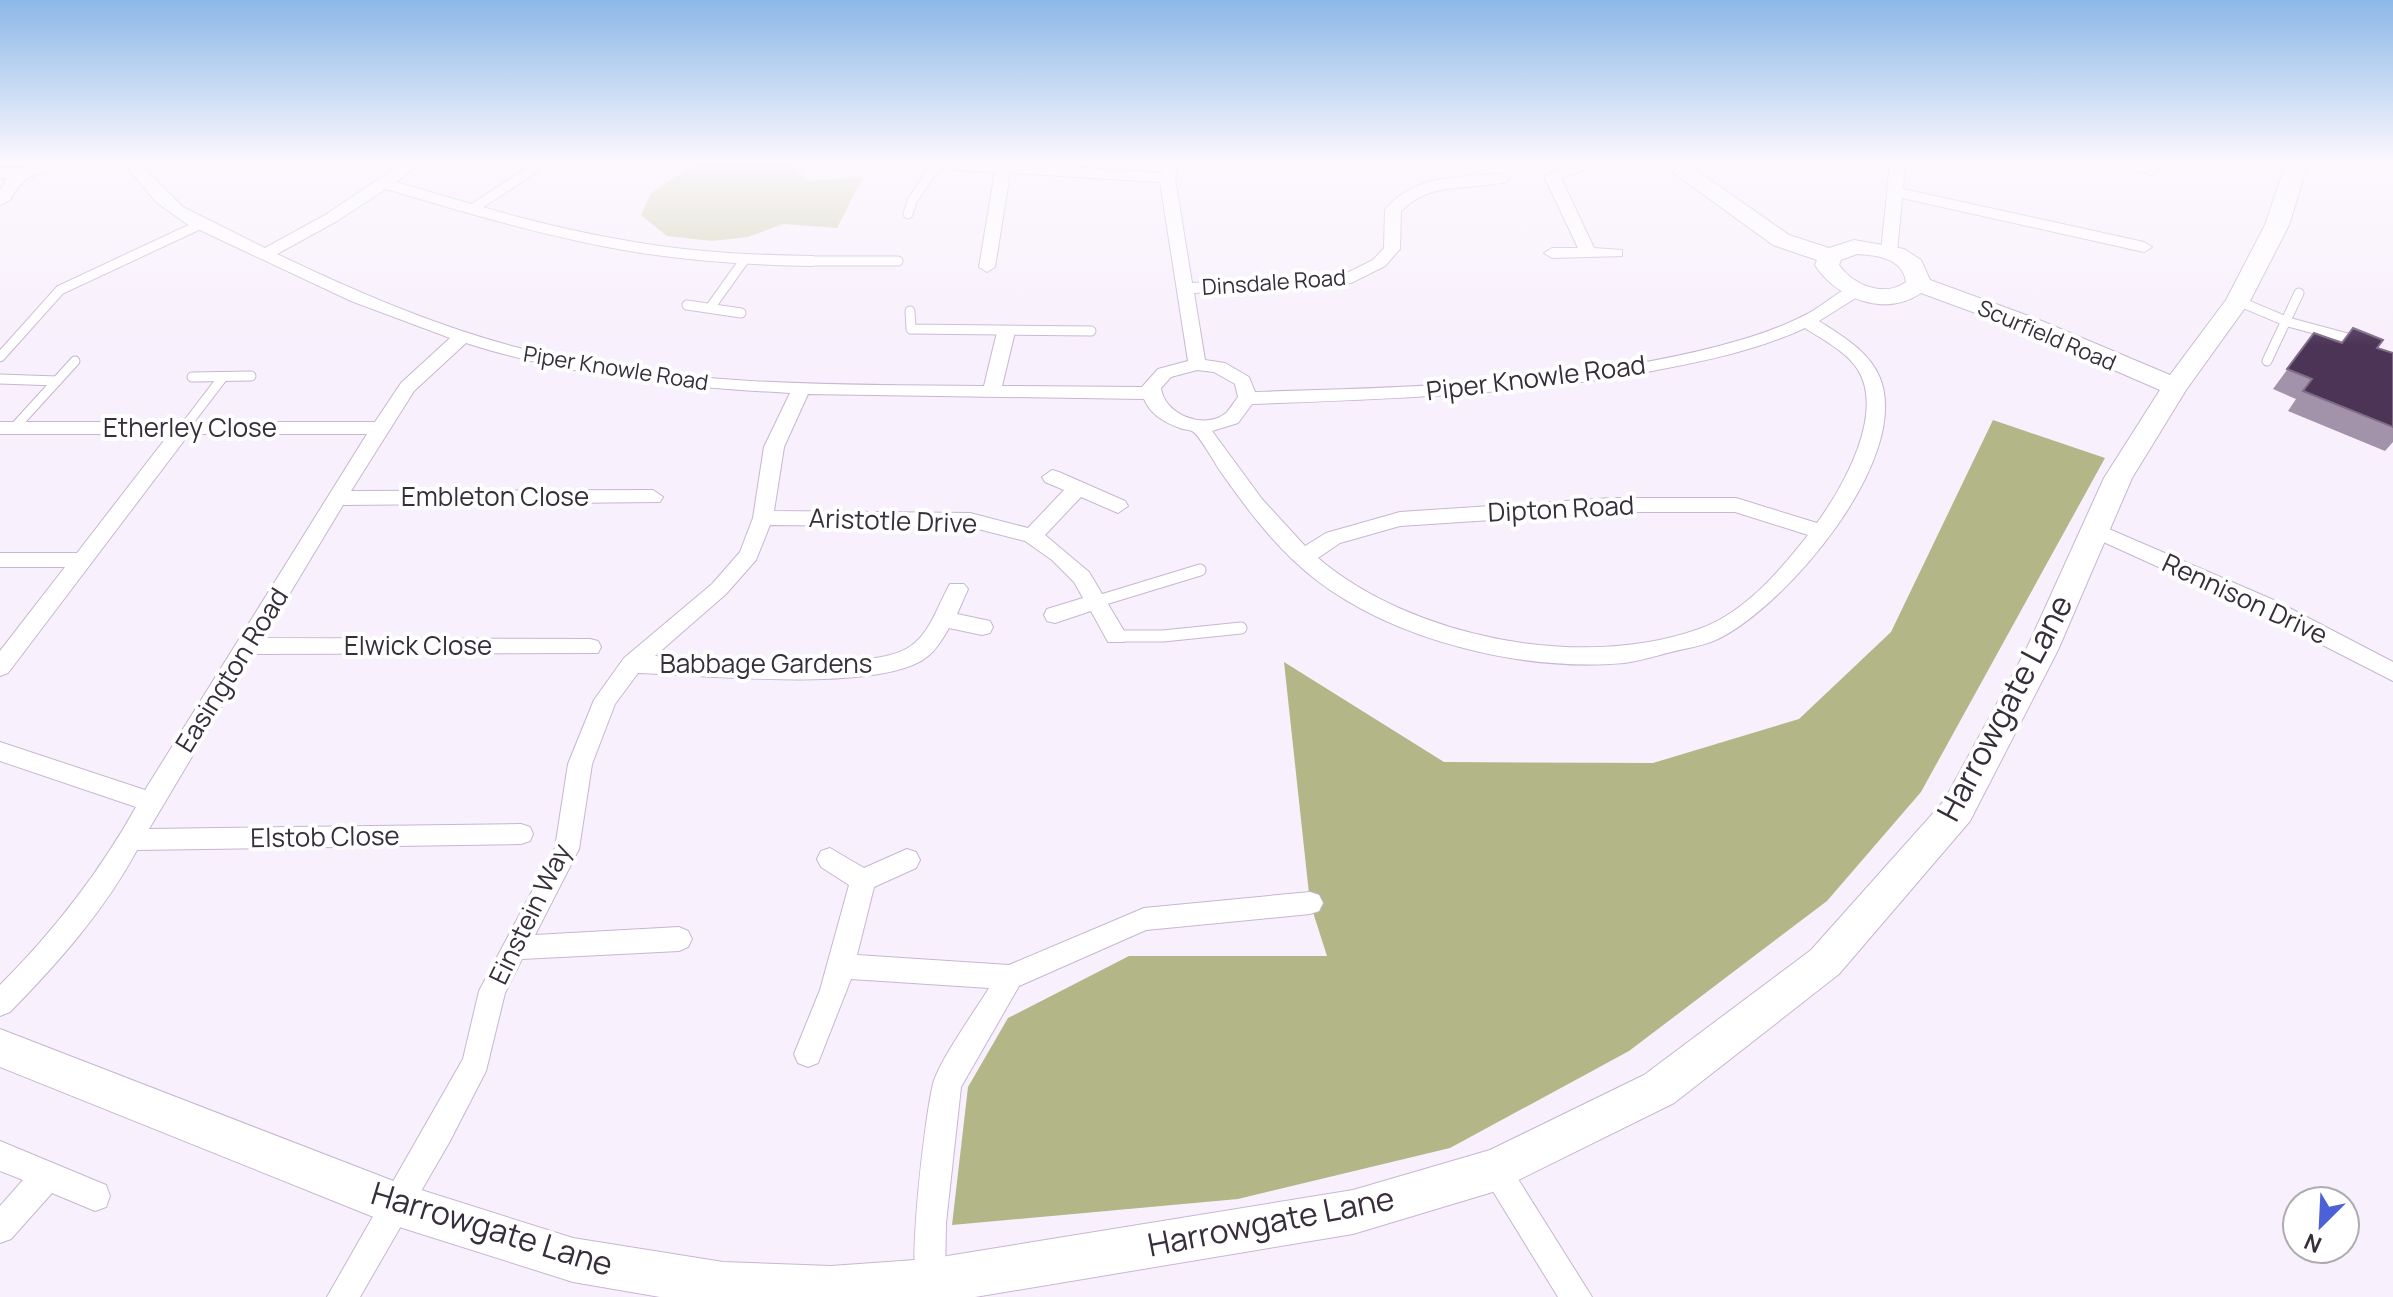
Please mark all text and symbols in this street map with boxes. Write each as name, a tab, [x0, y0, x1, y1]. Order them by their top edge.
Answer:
street label: Dinsdale Road	[1201, 262, 1347, 302]
street label: Scurfield Road	[1973, 292, 2121, 378]
street label: Piper Knowle Road	[521, 339, 711, 397]
street label: Piper Knowle Road	[1424, 346, 1648, 408]
street label: Etherley Close	[103, 409, 277, 445]
street label: Embleton Close	[401, 478, 589, 514]
street label: Dipton Road	[1487, 486, 1635, 530]
street label: Aristotle Drive	[808, 499, 978, 541]
street label: Rennison Drive	[2157, 544, 2334, 652]
street label: Easington Road	[166, 580, 296, 758]
street label: Harrowgate Lane	[1926, 587, 2082, 828]
street label: Elwick Close	[344, 627, 492, 663]
street label: Babbage Gardens	[660, 645, 872, 681]
street label: Elstob Close	[250, 817, 400, 855]
street label: Einstein Way	[480, 837, 579, 990]
street label: Harrowgate Lane	[366, 1170, 618, 1286]
street label: Harrowgate Lane	[1144, 1176, 1398, 1266]
north arrow	[2281, 1185, 2361, 1265]
text: N	[2300, 1226, 2326, 1260]

